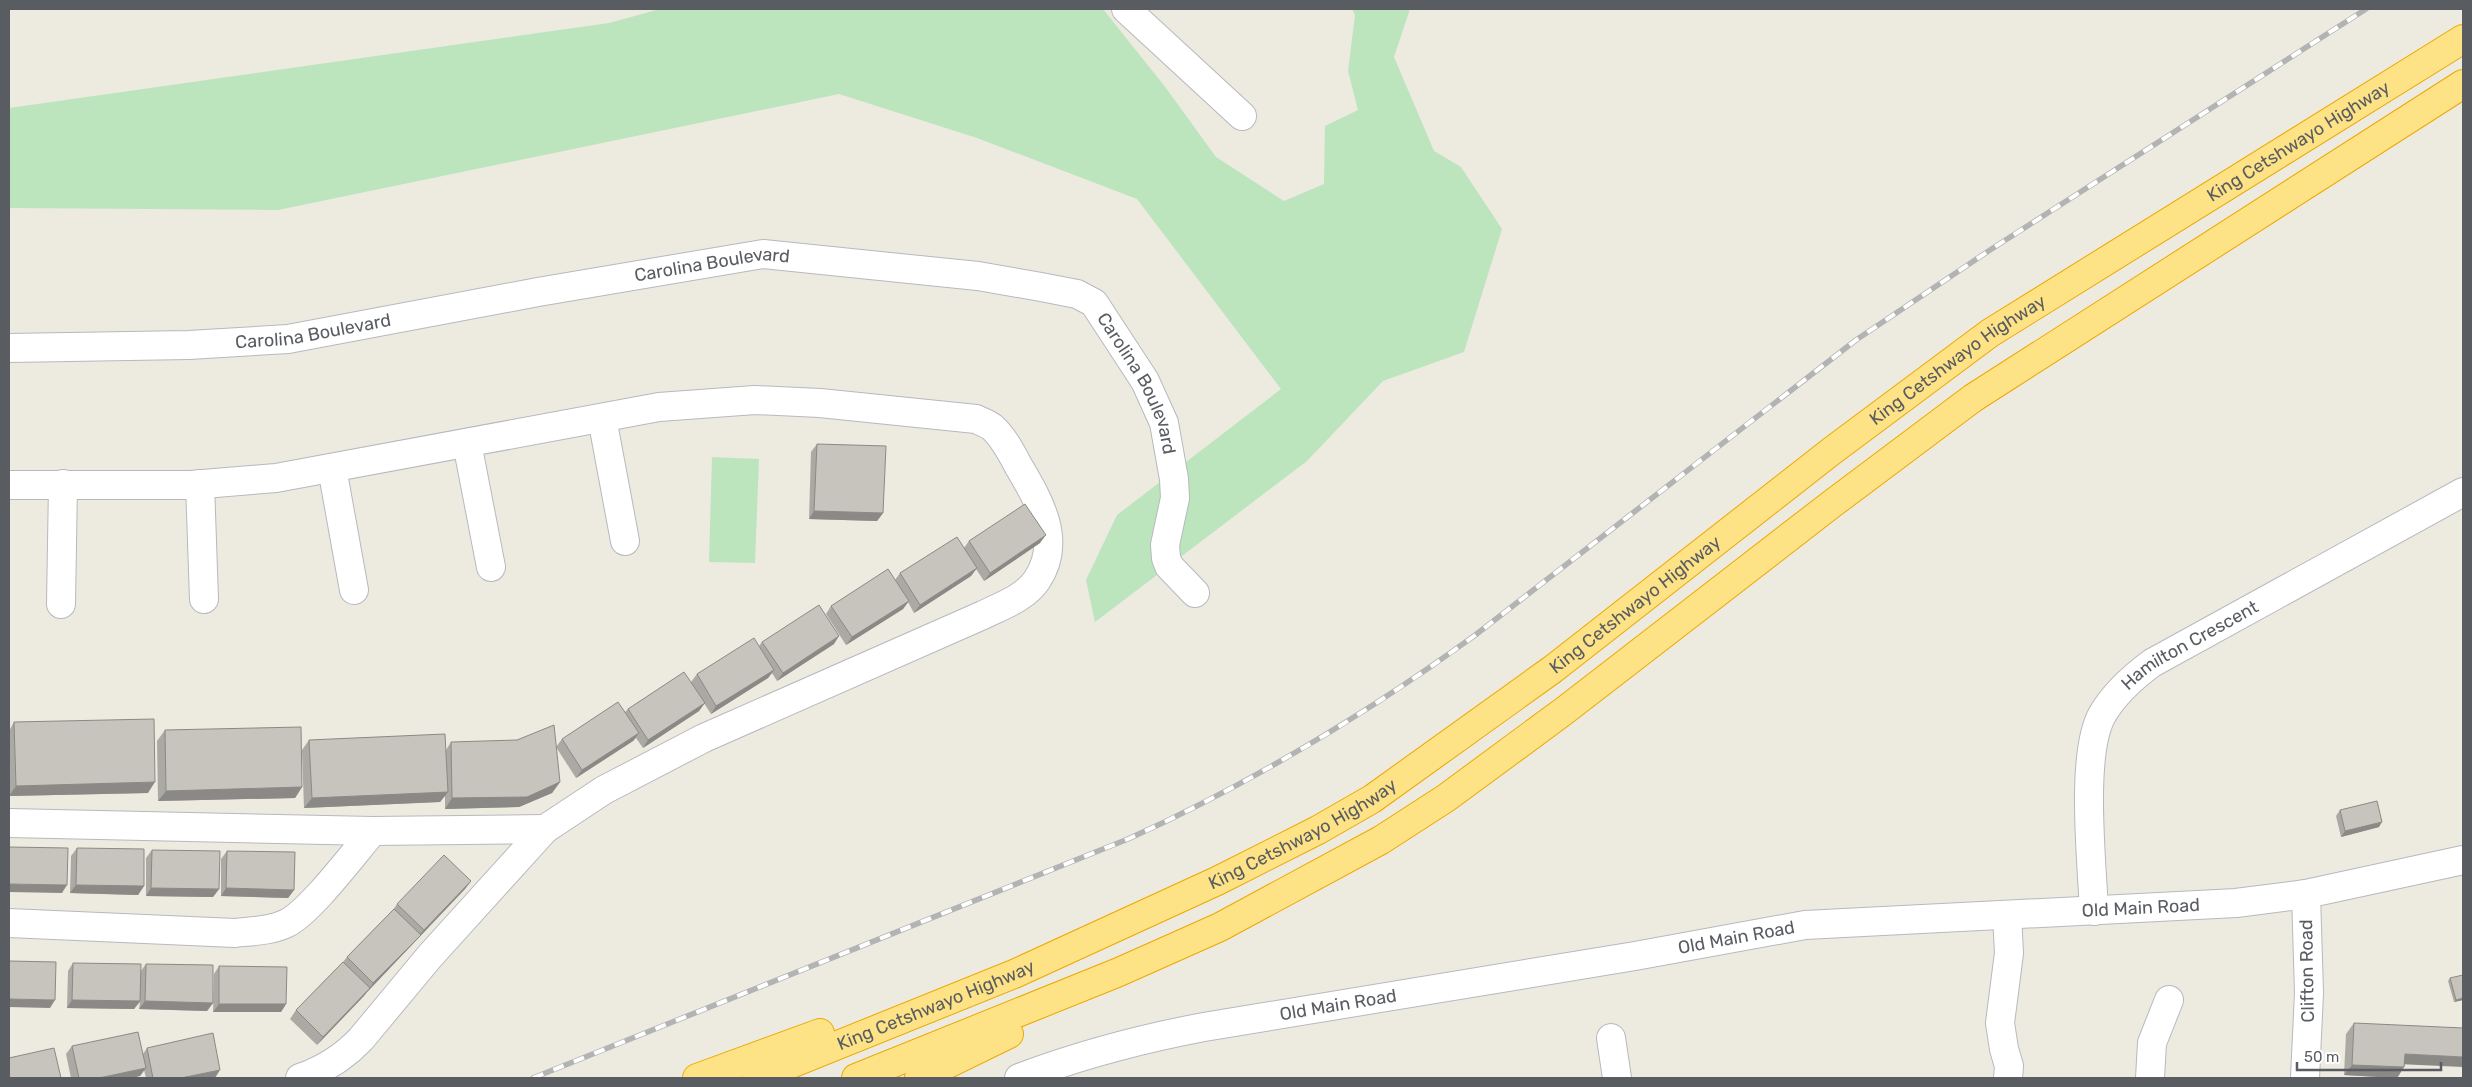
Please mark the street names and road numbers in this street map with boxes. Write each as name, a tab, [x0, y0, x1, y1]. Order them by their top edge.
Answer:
street label: King Cetshwayo Highway	[2203, 76, 2394, 206]
street label: Carolina Boulevard	[633, 243, 791, 287]
street label: King Cetshwayo Highway	[1865, 290, 2050, 430]
street label: Carolina Boulevard	[1092, 308, 1180, 456]
street label: Carolina Boulevard	[235, 309, 393, 353]
street label: King Cetshwayo Highway	[1545, 531, 1725, 679]
street label: Hamilton Crescent	[2117, 596, 2262, 695]
street label: King Cetshwayo Highway	[1205, 774, 1401, 894]
street label: Old Main Road	[2081, 894, 2200, 922]
street label: Old Main Road	[1676, 916, 1797, 959]
street label: Clifton Road	[2295, 919, 2319, 1023]
street label: King Cetshwayo Highway	[834, 955, 1038, 1055]
street label: Old Main Road	[1278, 984, 1398, 1025]

